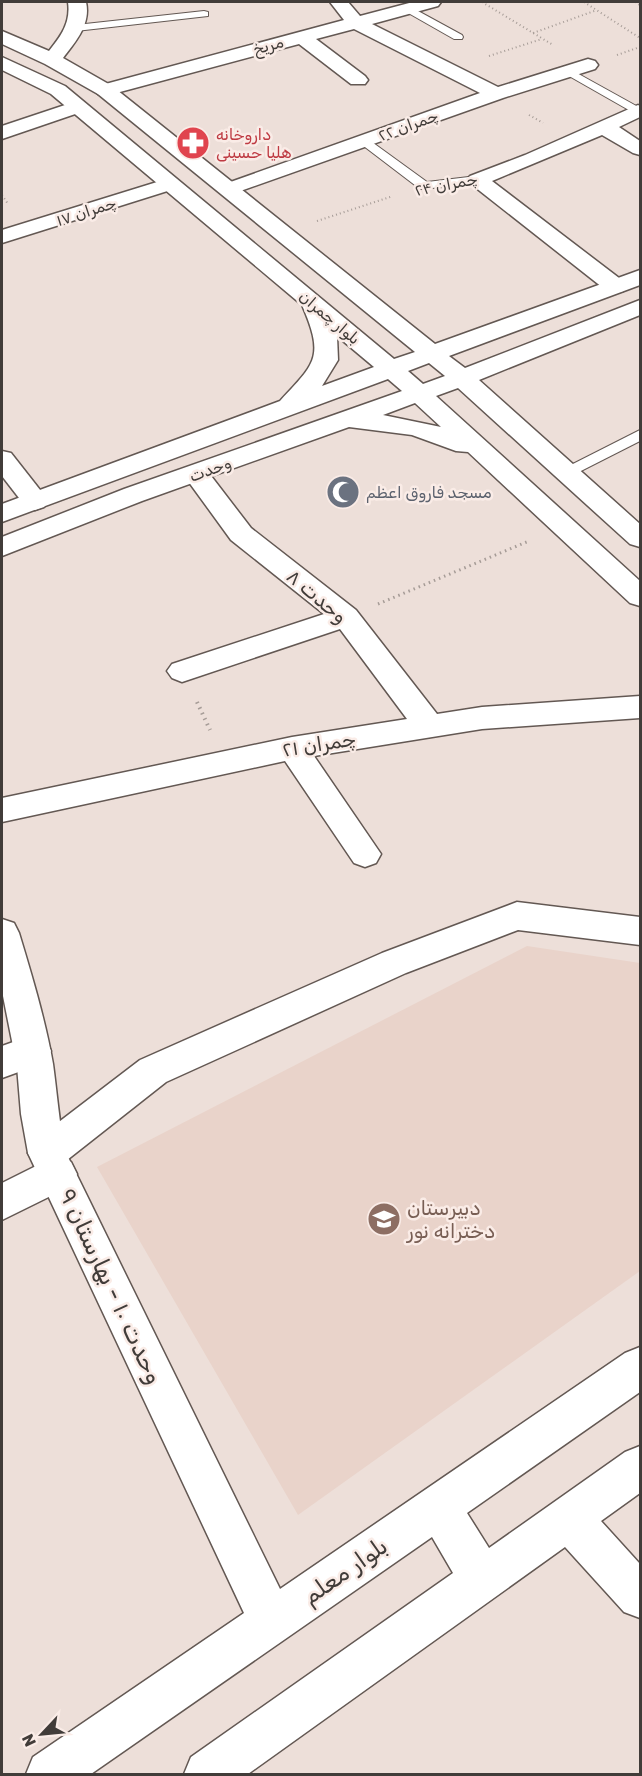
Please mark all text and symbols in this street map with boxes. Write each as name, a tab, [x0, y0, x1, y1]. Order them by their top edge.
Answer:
street label: مریخ	[251, 32, 286, 61]
street label: چمران ۲۲	[376, 106, 441, 146]
pharmacy icon: داروخانه هلیا حسینی	[175, 125, 211, 161]
place label: داروخانه هلیا حسینی	[216, 125, 292, 162]
street label: چمران ۲۴	[413, 169, 479, 201]
street label: چمران ۱۷	[54, 193, 119, 231]
street label: بلوار چمران	[295, 286, 364, 349]
street label: وحدت	[187, 453, 234, 487]
mosque icon: مسجد فاروق اعظم	[325, 474, 361, 510]
place label: مسجد فاروق اعظم	[366, 483, 492, 503]
street label: وحدت ۸	[282, 564, 352, 628]
street label: چمران ۲۱	[281, 726, 357, 762]
street label: وحدت ۱۰ - بهارستان ۹	[53, 1184, 169, 1388]
place label: دبیرستان دخترانه نور	[406, 1196, 495, 1243]
school or university icon: دبیرستان دخترانه نور	[366, 1201, 402, 1237]
street label: بلوار معلم	[297, 1532, 393, 1611]
north arrow	[12, 1704, 72, 1764]
text: N	[18, 1731, 40, 1750]

